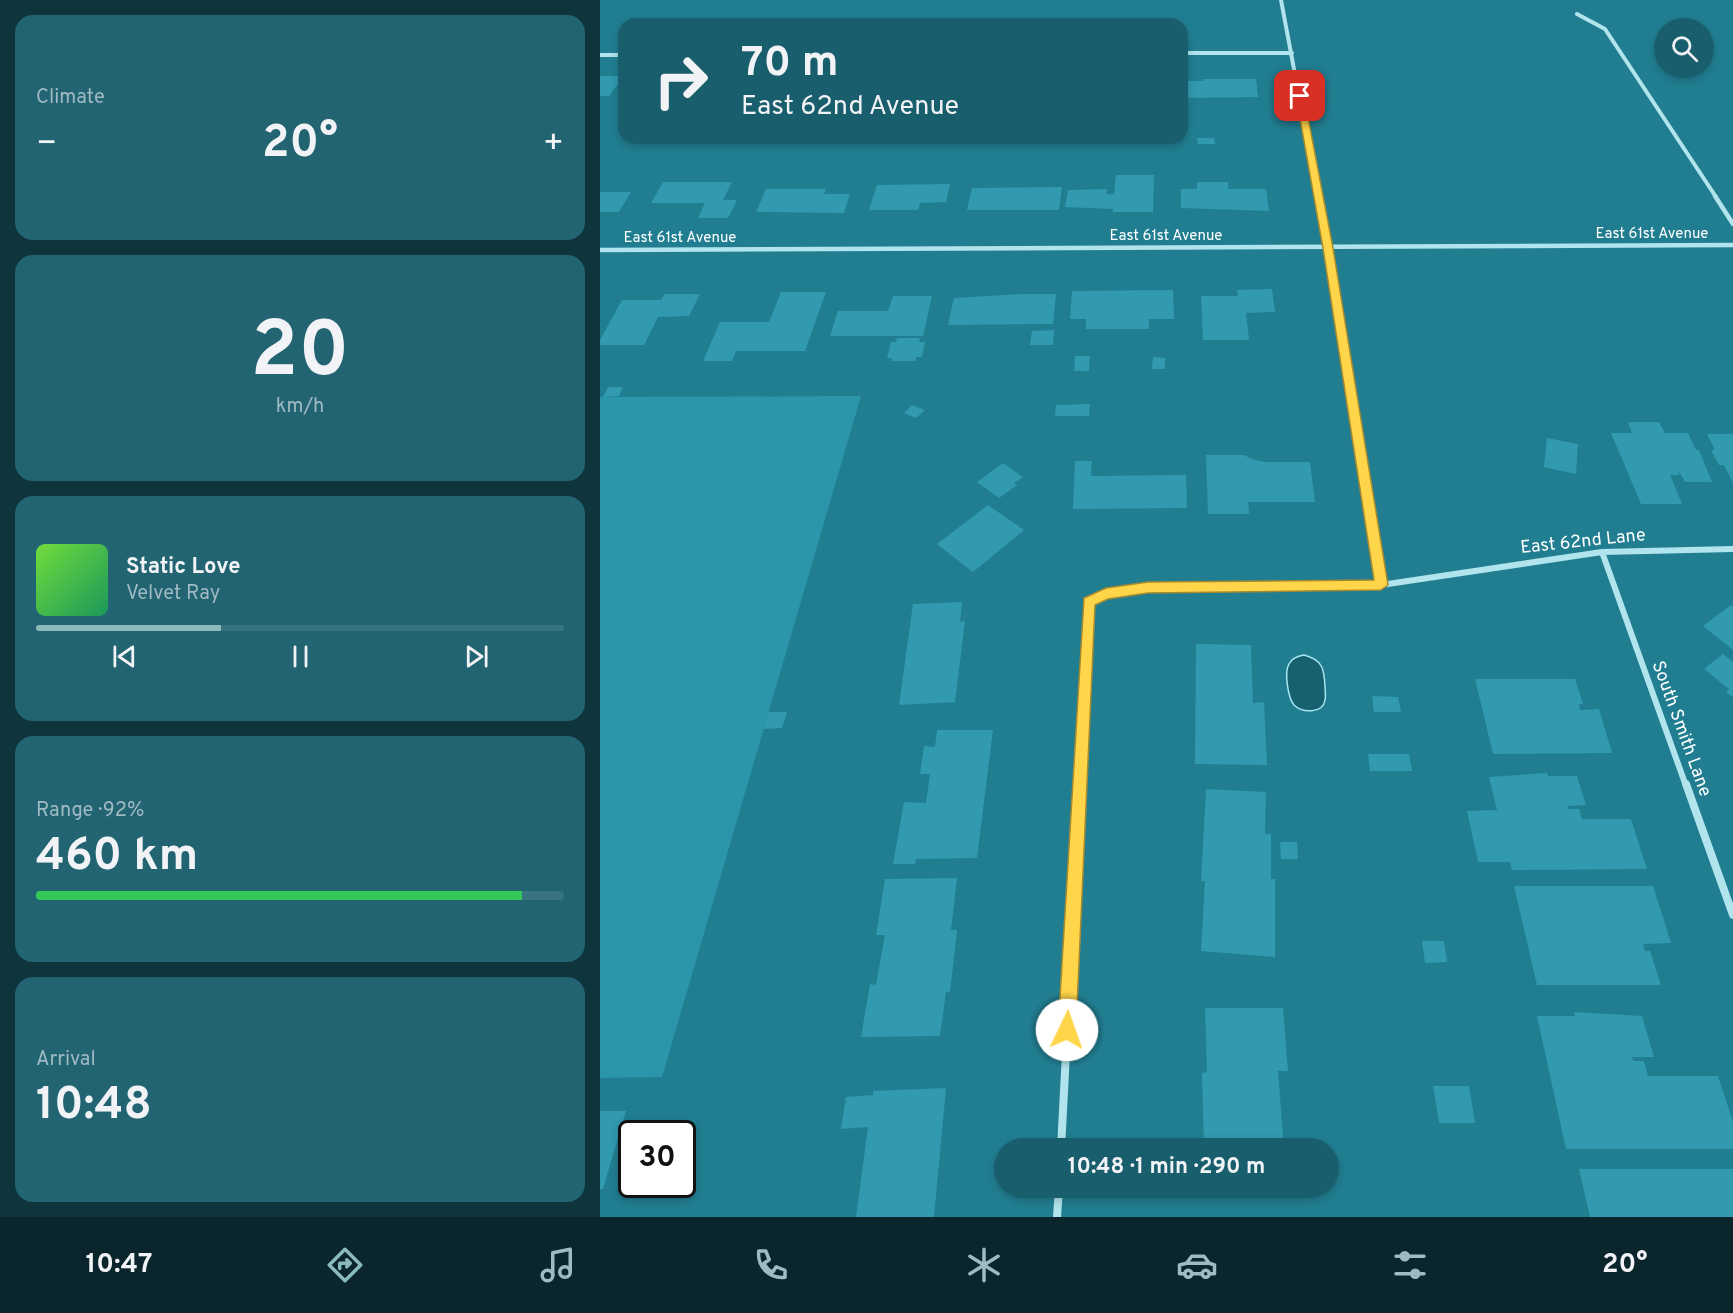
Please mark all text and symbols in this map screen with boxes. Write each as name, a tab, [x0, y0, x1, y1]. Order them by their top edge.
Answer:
map controls	[1654, 18, 1714, 78]
button: search	[1654, 18, 1714, 78]
text: 70 m	[741, 38, 839, 91]
icon: right	[642, 42, 720, 120]
pin	[1274, 70, 1325, 121]
icon: arrive	[1283, 79, 1316, 112]
text: Climate	[36, 85, 105, 111]
text: East 62nd Avenue	[741, 90, 959, 124]
text: 20°	[262, 116, 338, 173]
text: −	[36, 124, 57, 166]
text: +	[543, 124, 564, 166]
street label: East 61st Avenue	[1596, 225, 1708, 244]
street label: East 61st Avenue	[1110, 227, 1222, 246]
street label: East 61st Avenue	[624, 229, 736, 248]
text: 20	[251, 305, 349, 404]
text: km/h	[276, 394, 324, 420]
street label: East 62nd Lane	[1519, 524, 1647, 560]
text: Static Love	[126, 554, 240, 581]
text: Velvet Ray	[126, 581, 220, 607]
icon: previous	[108, 640, 141, 673]
icon: pause	[284, 640, 317, 673]
icon: next	[460, 640, 493, 673]
street label: South Smith Lane	[1646, 658, 1716, 800]
text: Range · 92%	[36, 798, 144, 824]
text: 460 km	[36, 829, 198, 886]
position arrow	[1035, 998, 1099, 1062]
text: Arrival	[36, 1047, 96, 1073]
text: 10:48	[36, 1078, 152, 1135]
speed limit sign: 30	[618, 1120, 696, 1198]
text: 10:48 · 1 min · 290 m	[1068, 1154, 1265, 1181]
icon: directions	[324, 1244, 366, 1286]
icon: music	[537, 1244, 579, 1286]
icon: phone	[750, 1244, 792, 1286]
icon: climate	[963, 1244, 1005, 1286]
icon: car	[1176, 1244, 1218, 1286]
icon: filters	[1389, 1244, 1431, 1286]
text: 10:47	[86, 1248, 153, 1282]
text: 20°	[1602, 1248, 1647, 1282]

